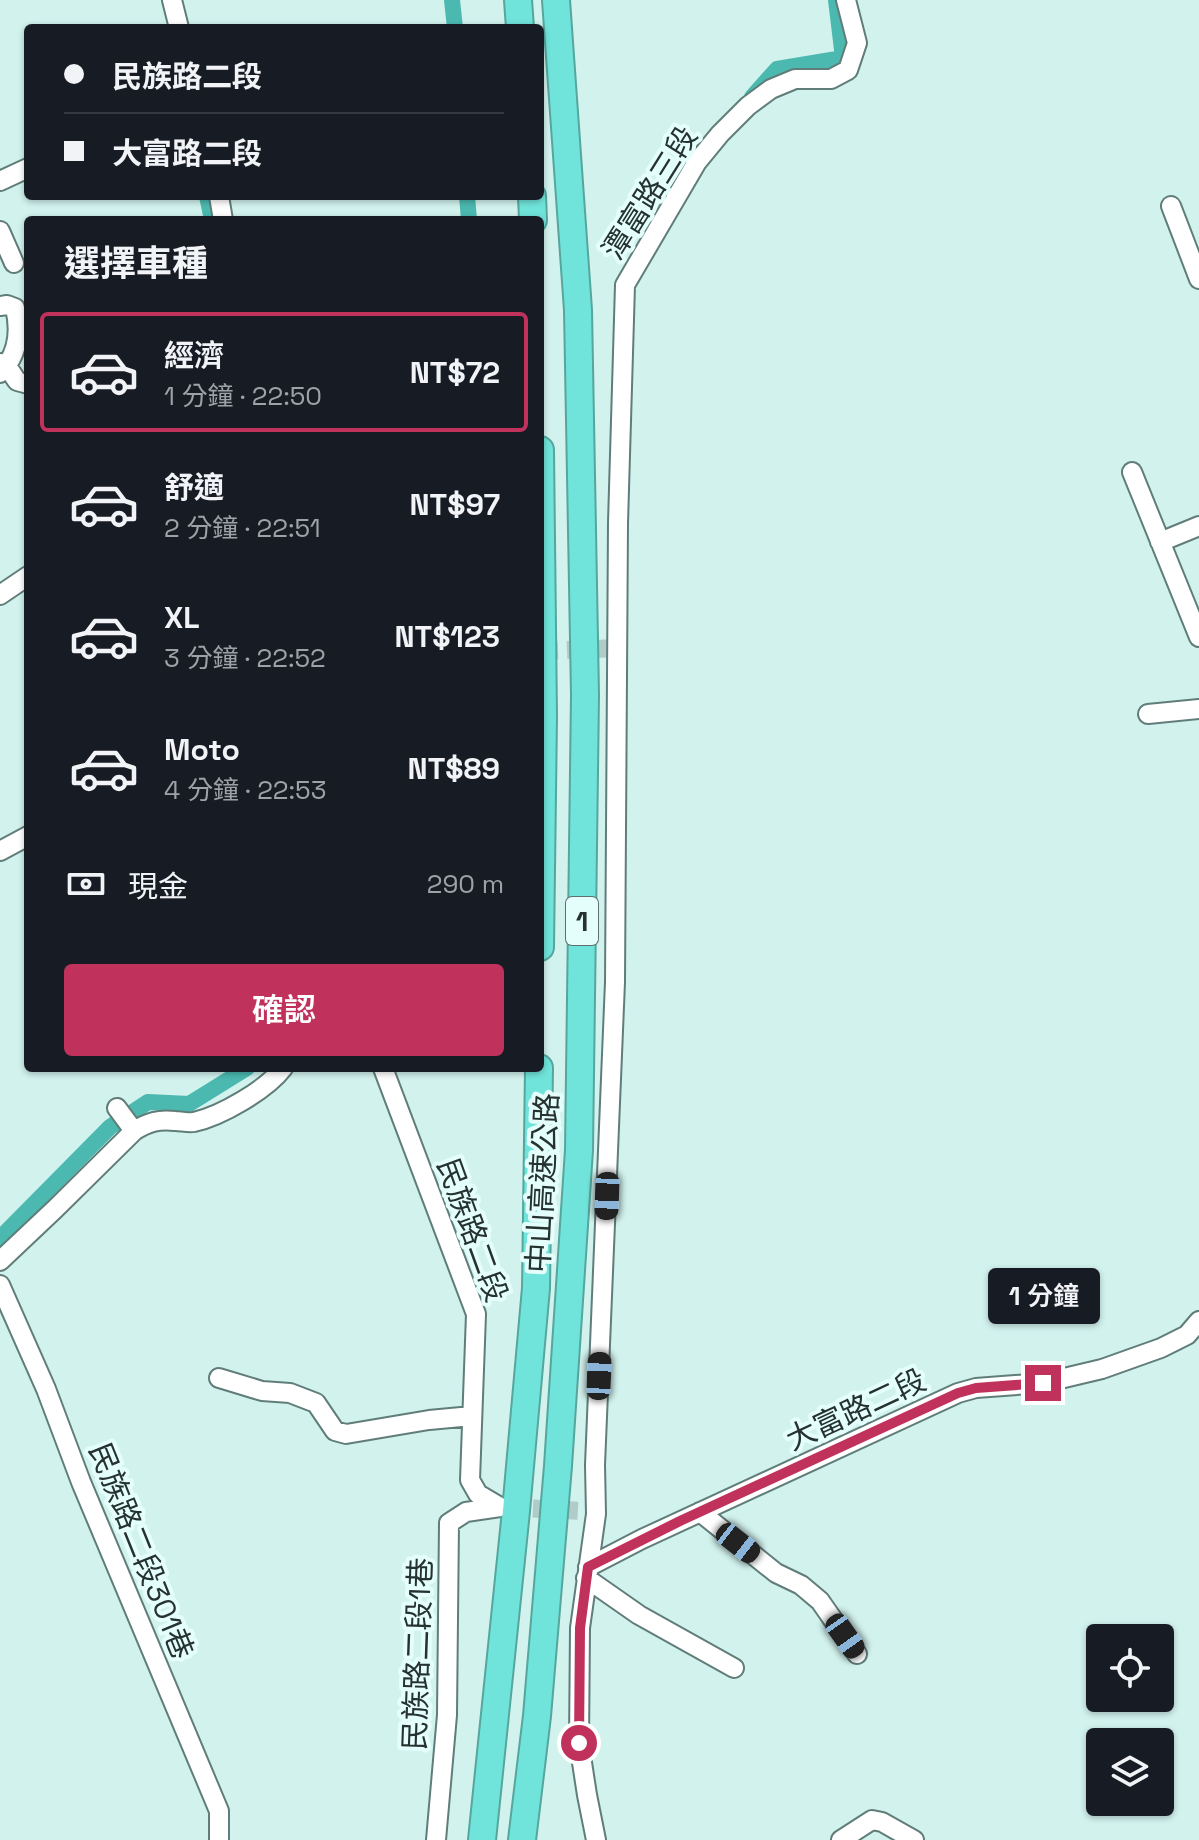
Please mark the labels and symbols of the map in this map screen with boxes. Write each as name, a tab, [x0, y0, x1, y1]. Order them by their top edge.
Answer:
street label: 潭富路三段	[593, 119, 706, 267]
road number: 1	[566, 897, 598, 945]
street label: 中山高速公路	[518, 1092, 567, 1274]
street label: 民族路二段	[428, 1153, 516, 1307]
car	[594, 1172, 620, 1220]
callout: 1 分鐘	[987, 1267, 1099, 1323]
car	[586, 1352, 612, 1400]
street label: 大富路二段	[780, 1360, 932, 1459]
route end	[1025, 1365, 1061, 1401]
street label: 民族路二段301巷	[80, 1437, 203, 1665]
car	[712, 1519, 764, 1567]
street label: 民族路二段1巷	[395, 1557, 440, 1751]
car	[821, 1609, 869, 1663]
route start	[561, 1725, 597, 1761]

